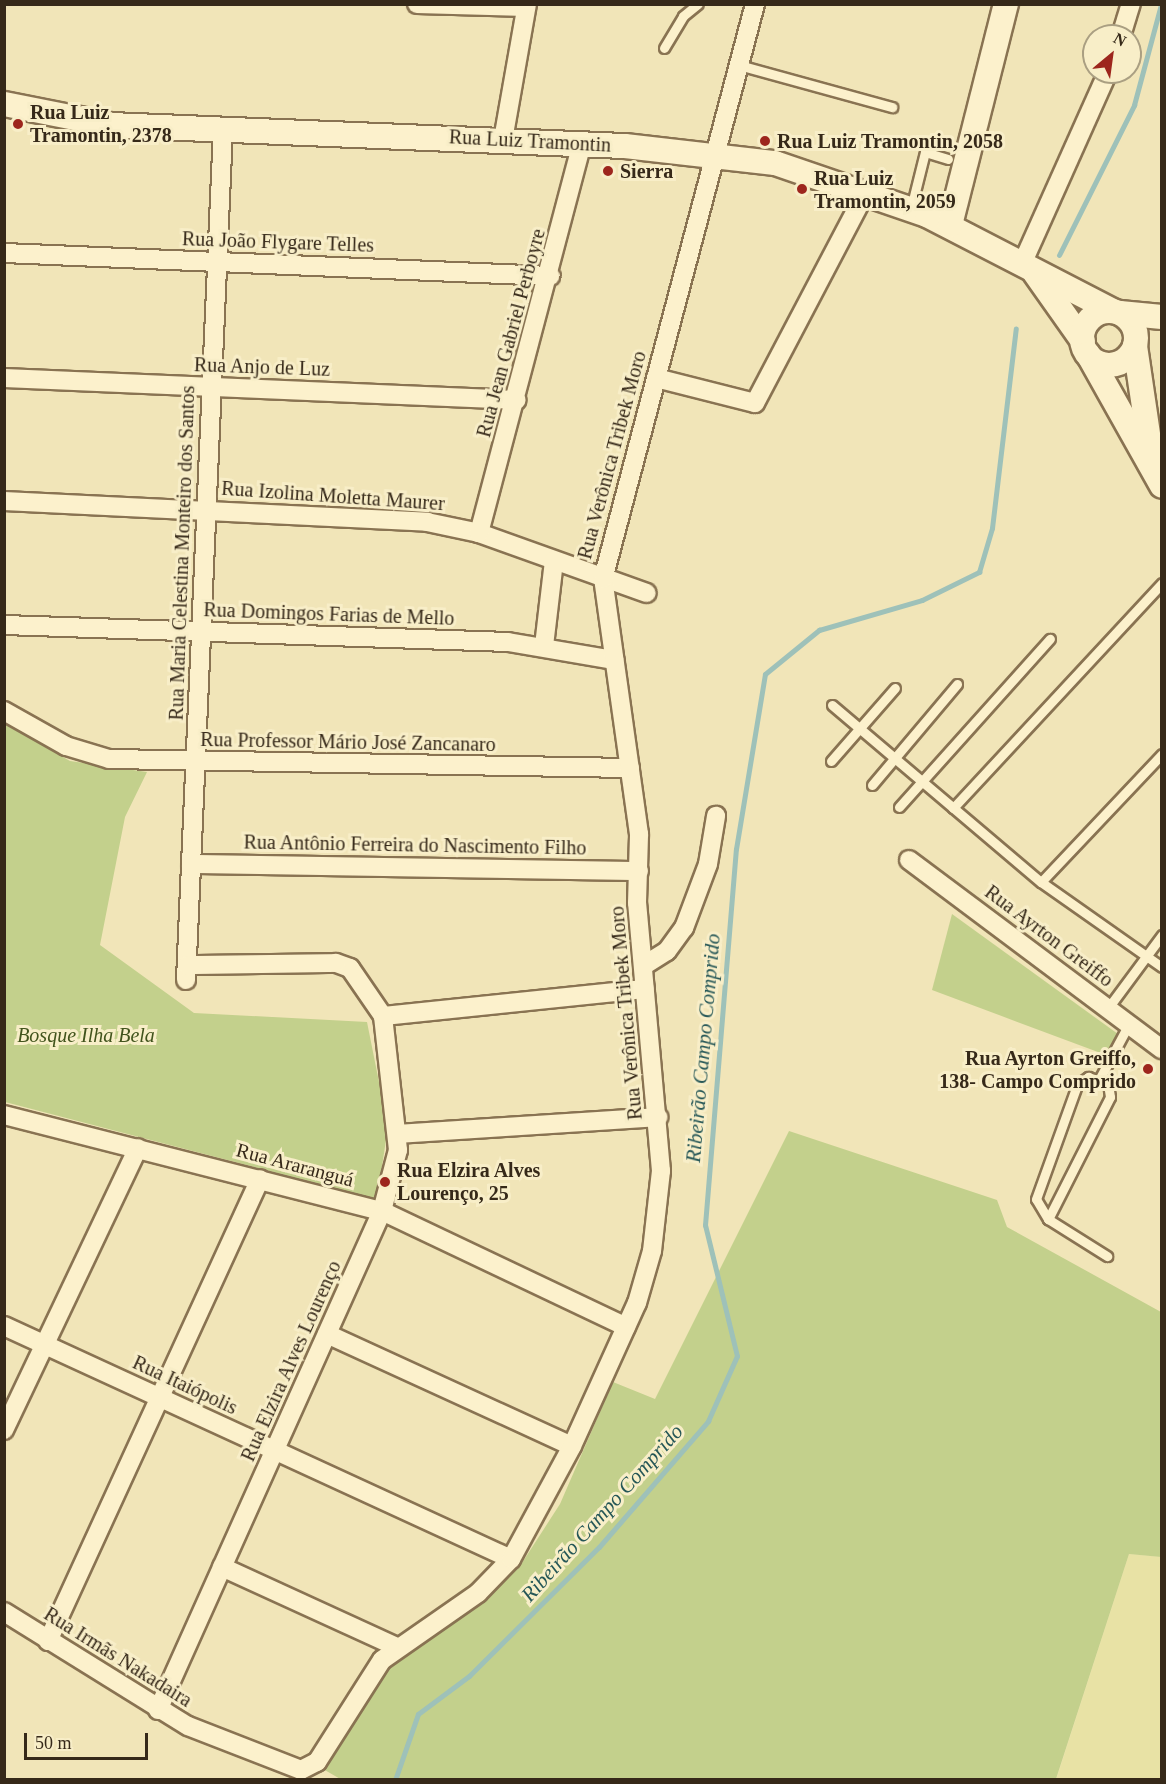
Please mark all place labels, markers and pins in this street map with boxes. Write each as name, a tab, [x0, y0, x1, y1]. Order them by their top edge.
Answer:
place label: Rua Luiz Tramontin, 2378	[30, 100, 172, 147]
marker: Rua Luiz Tramontin, 2378	[11, 117, 25, 131]
place label: Rua Luiz Tramontin, 2058	[777, 129, 1003, 153]
marker: Rua Luiz Tramontin, 2058	[758, 134, 772, 148]
place label: Sierra	[620, 159, 673, 183]
marker: Sierra	[601, 164, 615, 178]
place label: Rua Luiz Tramontin, 2059	[814, 166, 956, 213]
marker: Rua Luiz Tramontin, 2059	[795, 182, 809, 196]
place label: Rua Ayrton Greiffo, 138- Campo Comprido	[939, 1046, 1136, 1093]
marker: Rua Ayrton Greiffo, 138- Campo Comprido	[1141, 1062, 1155, 1076]
place label: Rua Elzira Alves Lourenço, 25	[397, 1158, 541, 1205]
marker: Rua Elzira Alves Lourenço, 25	[378, 1175, 392, 1189]

